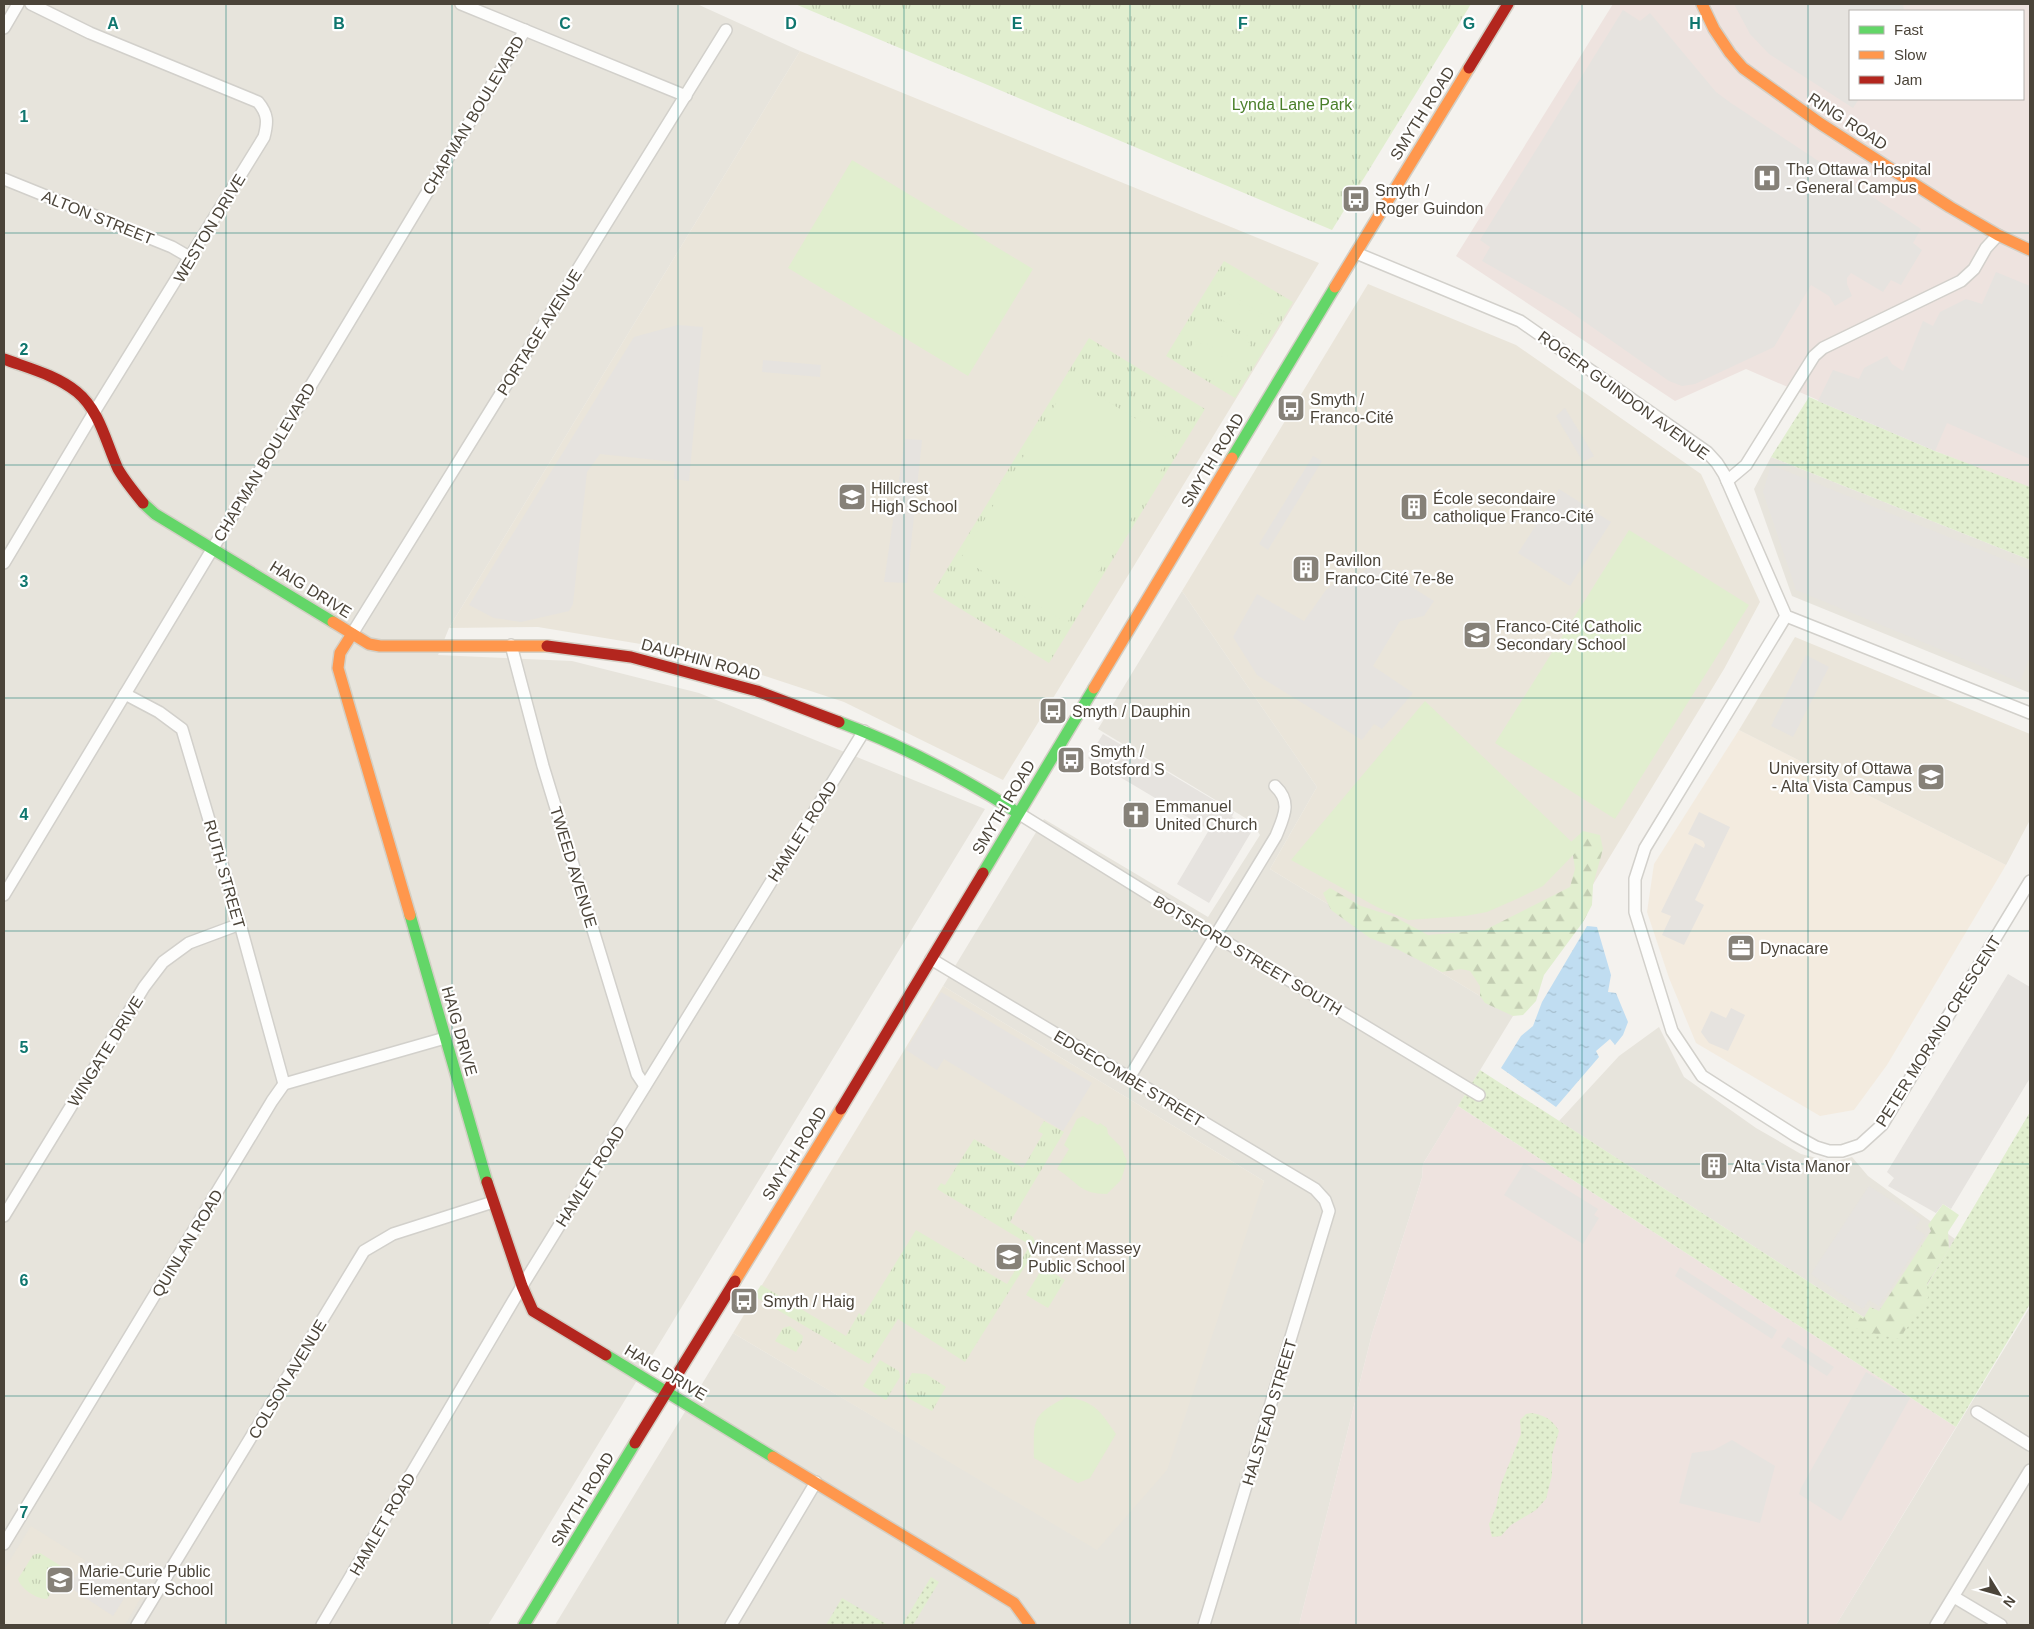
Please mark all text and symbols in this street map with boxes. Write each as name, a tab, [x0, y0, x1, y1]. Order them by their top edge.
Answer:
legend	[1849, 10, 2024, 100]
text: A	[107, 15, 119, 32]
text: B	[333, 15, 345, 32]
text: C	[559, 15, 571, 32]
text: D	[785, 15, 797, 32]
text: E	[1012, 15, 1023, 32]
text: F	[1238, 15, 1248, 32]
text: G	[1463, 15, 1475, 32]
text: H	[1689, 15, 1701, 32]
text: Fast	[1894, 21, 1924, 38]
street label: CHAPMAN BOULEVARD	[419, 33, 528, 198]
text: Slow	[1894, 46, 1927, 63]
street label: SMYTH ROAD	[1387, 64, 1458, 163]
text: Jam	[1894, 71, 1922, 88]
street label: RING ROAD	[1805, 90, 1890, 153]
park label: Lynda Lane Park	[1232, 96, 1353, 113]
text: 1	[20, 108, 29, 125]
place label: The Ottawa Hospital - General Campus	[1786, 161, 1931, 196]
hospital icon: The Ottawa Hospital - General Campus	[1752, 163, 1782, 193]
street label: WESTON DRIVE	[170, 171, 248, 285]
place label: Smyth / Roger Guindon	[1375, 182, 1484, 217]
bus stop icon: Smyth / Roger Guindon	[1341, 184, 1371, 214]
street label: ALTON STREET	[39, 187, 157, 248]
street label: PORTAGE AVENUE	[494, 266, 585, 398]
street label: ROGER GUINDON AVENUE	[1535, 328, 1712, 463]
text: 2	[20, 341, 29, 358]
street label: CHAPMAN BOULEVARD	[210, 380, 319, 545]
place label: Smyth / Franco-Cité	[1310, 391, 1394, 426]
bus stop icon: Smyth / Franco-Cité	[1276, 393, 1306, 423]
street label: SMYTH ROAD	[1178, 410, 1247, 510]
place label: Hillcrest High School	[871, 480, 957, 515]
school or university icon: Hillcrest High School	[837, 482, 867, 512]
place label: École secondaire catholique Franco-Cité	[1433, 489, 1594, 525]
building icon: École secondaire catholique Franco-Cité	[1399, 492, 1429, 522]
place label: Pavillon Franco-Cité 7e-8e	[1325, 552, 1454, 587]
building icon: Pavillon Franco-Cité 7e-8e	[1291, 554, 1321, 584]
street label: HAIG DRIVE	[267, 558, 354, 621]
text: 3	[20, 573, 29, 590]
place label: Franco-Cité Catholic Secondary School	[1496, 618, 1642, 653]
school or university icon: Franco-Cité Catholic Secondary School	[1462, 620, 1492, 650]
street label: DAUPHIN ROAD	[639, 635, 762, 684]
bus stop icon: Smyth / Dauphin	[1038, 696, 1068, 726]
place label: Smyth / Dauphin	[1072, 703, 1190, 720]
place label: Smyth / Botsford S	[1090, 743, 1165, 778]
bus stop icon: Smyth / Botsford S	[1056, 745, 1086, 775]
street label: SMYTH ROAD	[969, 757, 1038, 857]
place label: University of Ottawa - Alta Vista Campus	[1769, 760, 1912, 795]
school or university icon: University of Ottawa - Alta Vista Campus	[1916, 762, 1946, 792]
street label: HAMLET ROAD	[765, 778, 840, 885]
place label: Emmanuel United Church	[1155, 798, 1257, 833]
church icon: Emmanuel United Church	[1121, 800, 1151, 830]
street label: TWEED AVENUE	[547, 804, 600, 930]
text: 4	[20, 806, 29, 823]
street label: RUTH STREET	[201, 818, 248, 931]
street label: BOTSFORD STREET SOUTH	[1151, 892, 1345, 1018]
office icon: Dynacare	[1726, 933, 1756, 963]
street label: PETER MORAND CRESCENT	[1873, 933, 2004, 1130]
place label: Dynacare	[1760, 940, 1829, 957]
street label: HAIG DRIVE	[439, 984, 480, 1078]
street label: WINGATE DRIVE	[65, 993, 146, 1110]
street label: EDGECOMBE STREET	[1051, 1027, 1207, 1130]
text: 5	[20, 1039, 29, 1056]
street label: SMYTH ROAD	[759, 1104, 830, 1203]
street label: HAMLET ROAD	[553, 1123, 628, 1230]
building icon: Alta Vista Manor	[1699, 1151, 1729, 1181]
place label: Alta Vista Manor	[1733, 1158, 1851, 1175]
street label: QUINLAN ROAD	[149, 1187, 226, 1300]
place label: Vincent Massey Public School	[1028, 1240, 1141, 1275]
school or university icon: Vincent Massey Public School	[994, 1242, 1024, 1272]
text: 6	[20, 1272, 29, 1289]
bus stop icon: Smyth / Haig	[729, 1286, 759, 1316]
place label: Smyth / Haig	[763, 1293, 855, 1310]
street label: COLSON AVENUE	[245, 1317, 330, 1442]
street label: HALSTEAD STREET	[1239, 1337, 1300, 1487]
street label: HAIG DRIVE	[622, 1341, 710, 1404]
street label: SMYTH ROAD	[548, 1449, 617, 1549]
street label: HAMLET ROAD	[346, 1470, 419, 1578]
text: 7	[20, 1504, 29, 1521]
place label: Marie-Curie Public Elementary School	[79, 1563, 213, 1598]
school or university icon: Marie-Curie Public Elementary School	[45, 1565, 75, 1595]
north arrow	[1974, 1569, 2024, 1619]
text: N	[2000, 1593, 2019, 1611]

